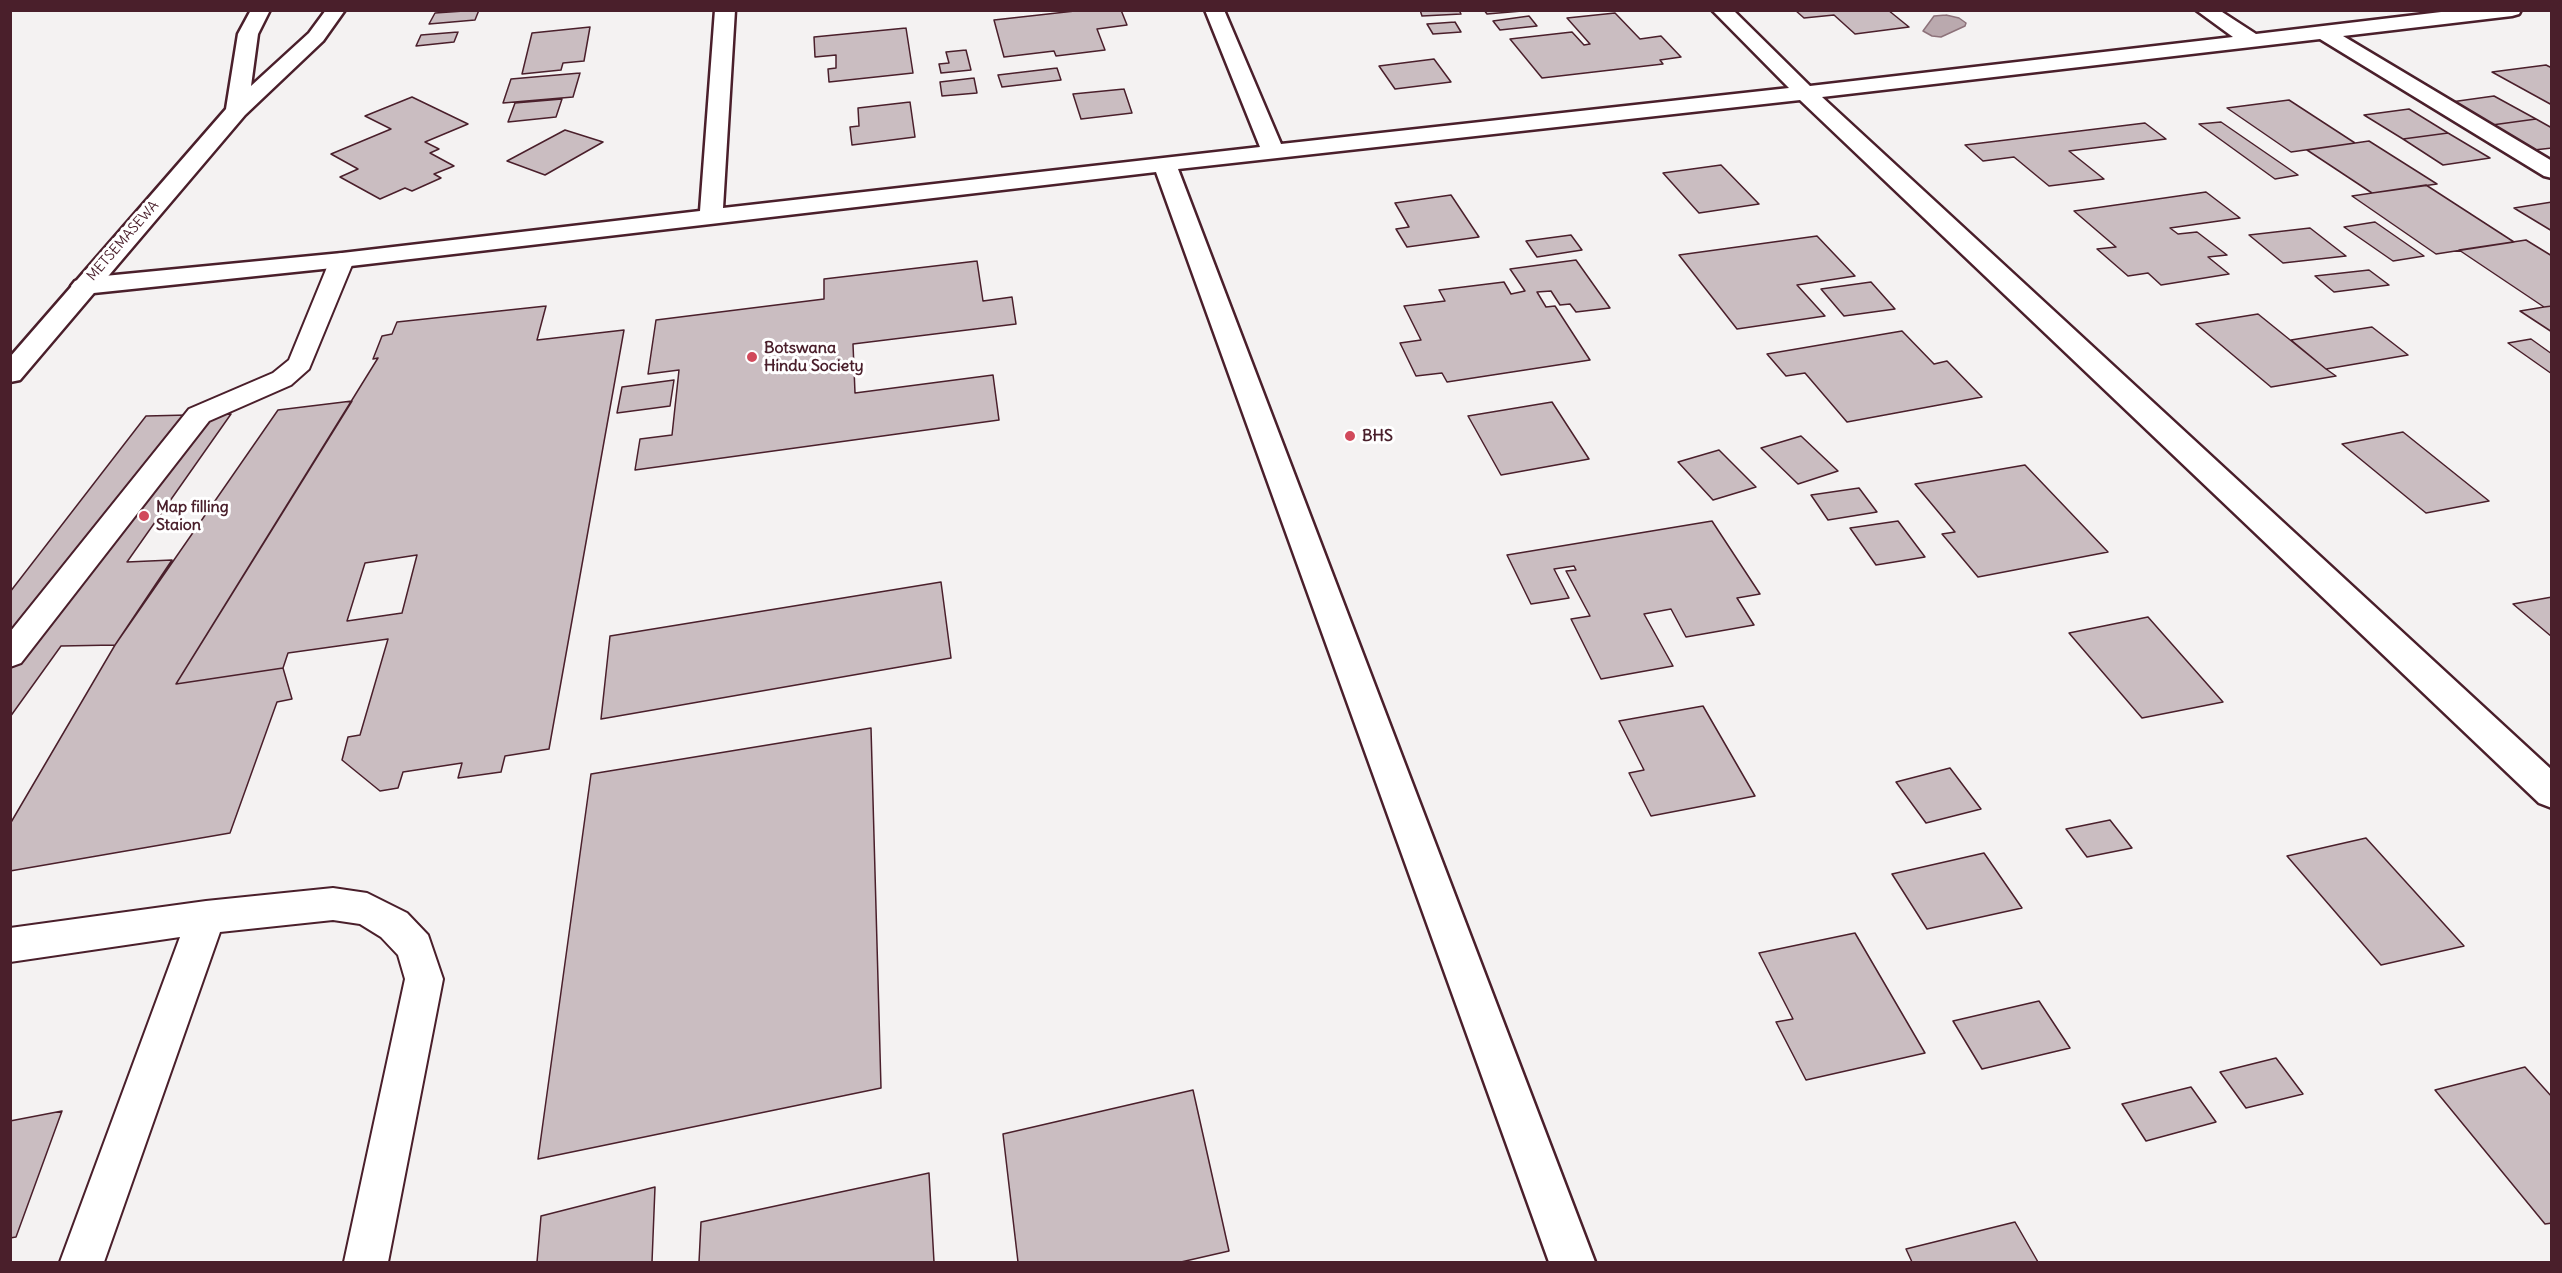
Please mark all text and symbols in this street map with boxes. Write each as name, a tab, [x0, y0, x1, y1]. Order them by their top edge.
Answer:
street label: METSEMASEWA	[84, 197, 162, 285]
place label: Botswana Hindu Society	[764, 338, 864, 376]
marker: Botswana Hindu Society	[745, 350, 759, 364]
place label: BHS	[1362, 426, 1393, 446]
marker: BHS	[1343, 429, 1357, 443]
place label: Map filling Staion	[156, 497, 229, 535]
marker: Map filling Staion	[137, 509, 151, 523]

